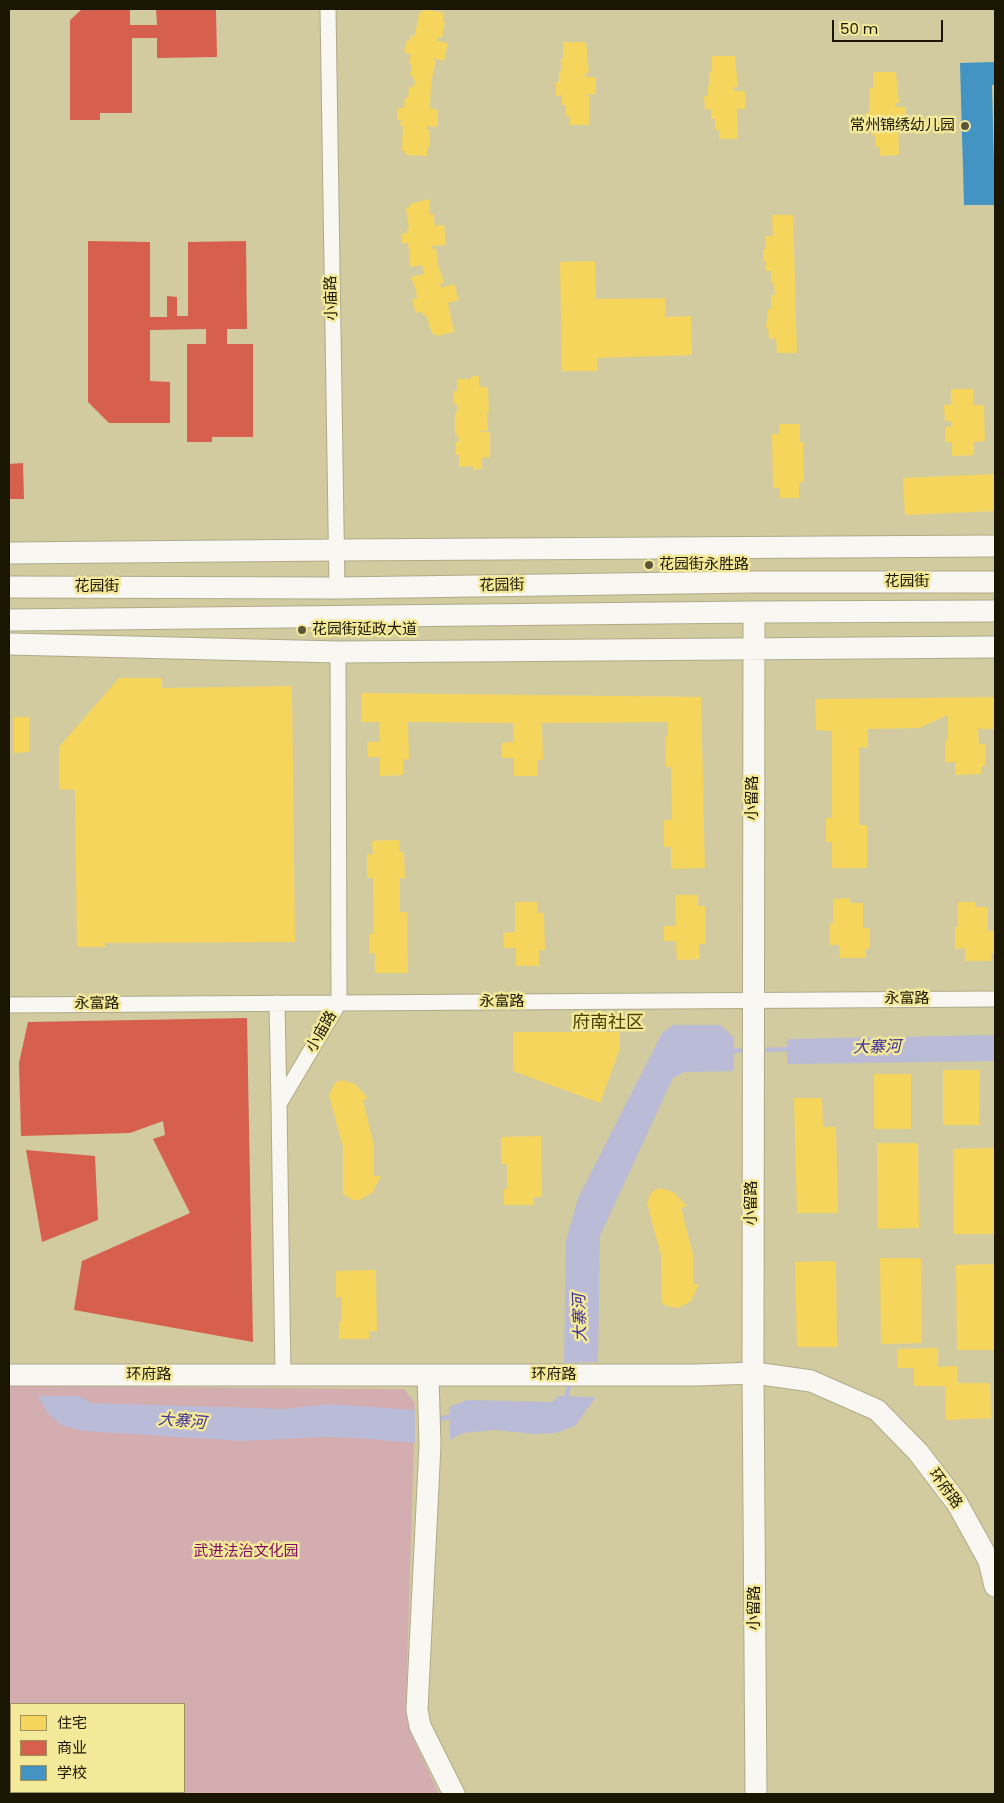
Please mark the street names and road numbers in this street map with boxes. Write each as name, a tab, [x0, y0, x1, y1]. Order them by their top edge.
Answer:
street label: 小庙路	[323, 275, 341, 321]
street label: 花园街	[885, 573, 929, 591]
street label: 花园街	[479, 577, 525, 595]
street label: 花园街	[75, 578, 119, 596]
street label: 小留路	[744, 776, 762, 820]
street label: 永富路	[885, 990, 929, 1008]
street label: 永富路	[480, 993, 524, 1011]
street label: 永富路	[75, 995, 119, 1013]
street label: 小庙路	[303, 1008, 341, 1056]
street label: 小留路	[743, 1181, 761, 1225]
street label: 环府路	[127, 1366, 171, 1384]
street label: 环府路	[532, 1366, 576, 1384]
street label: 环府路	[924, 1466, 966, 1512]
street label: 小留路	[746, 1586, 764, 1630]

